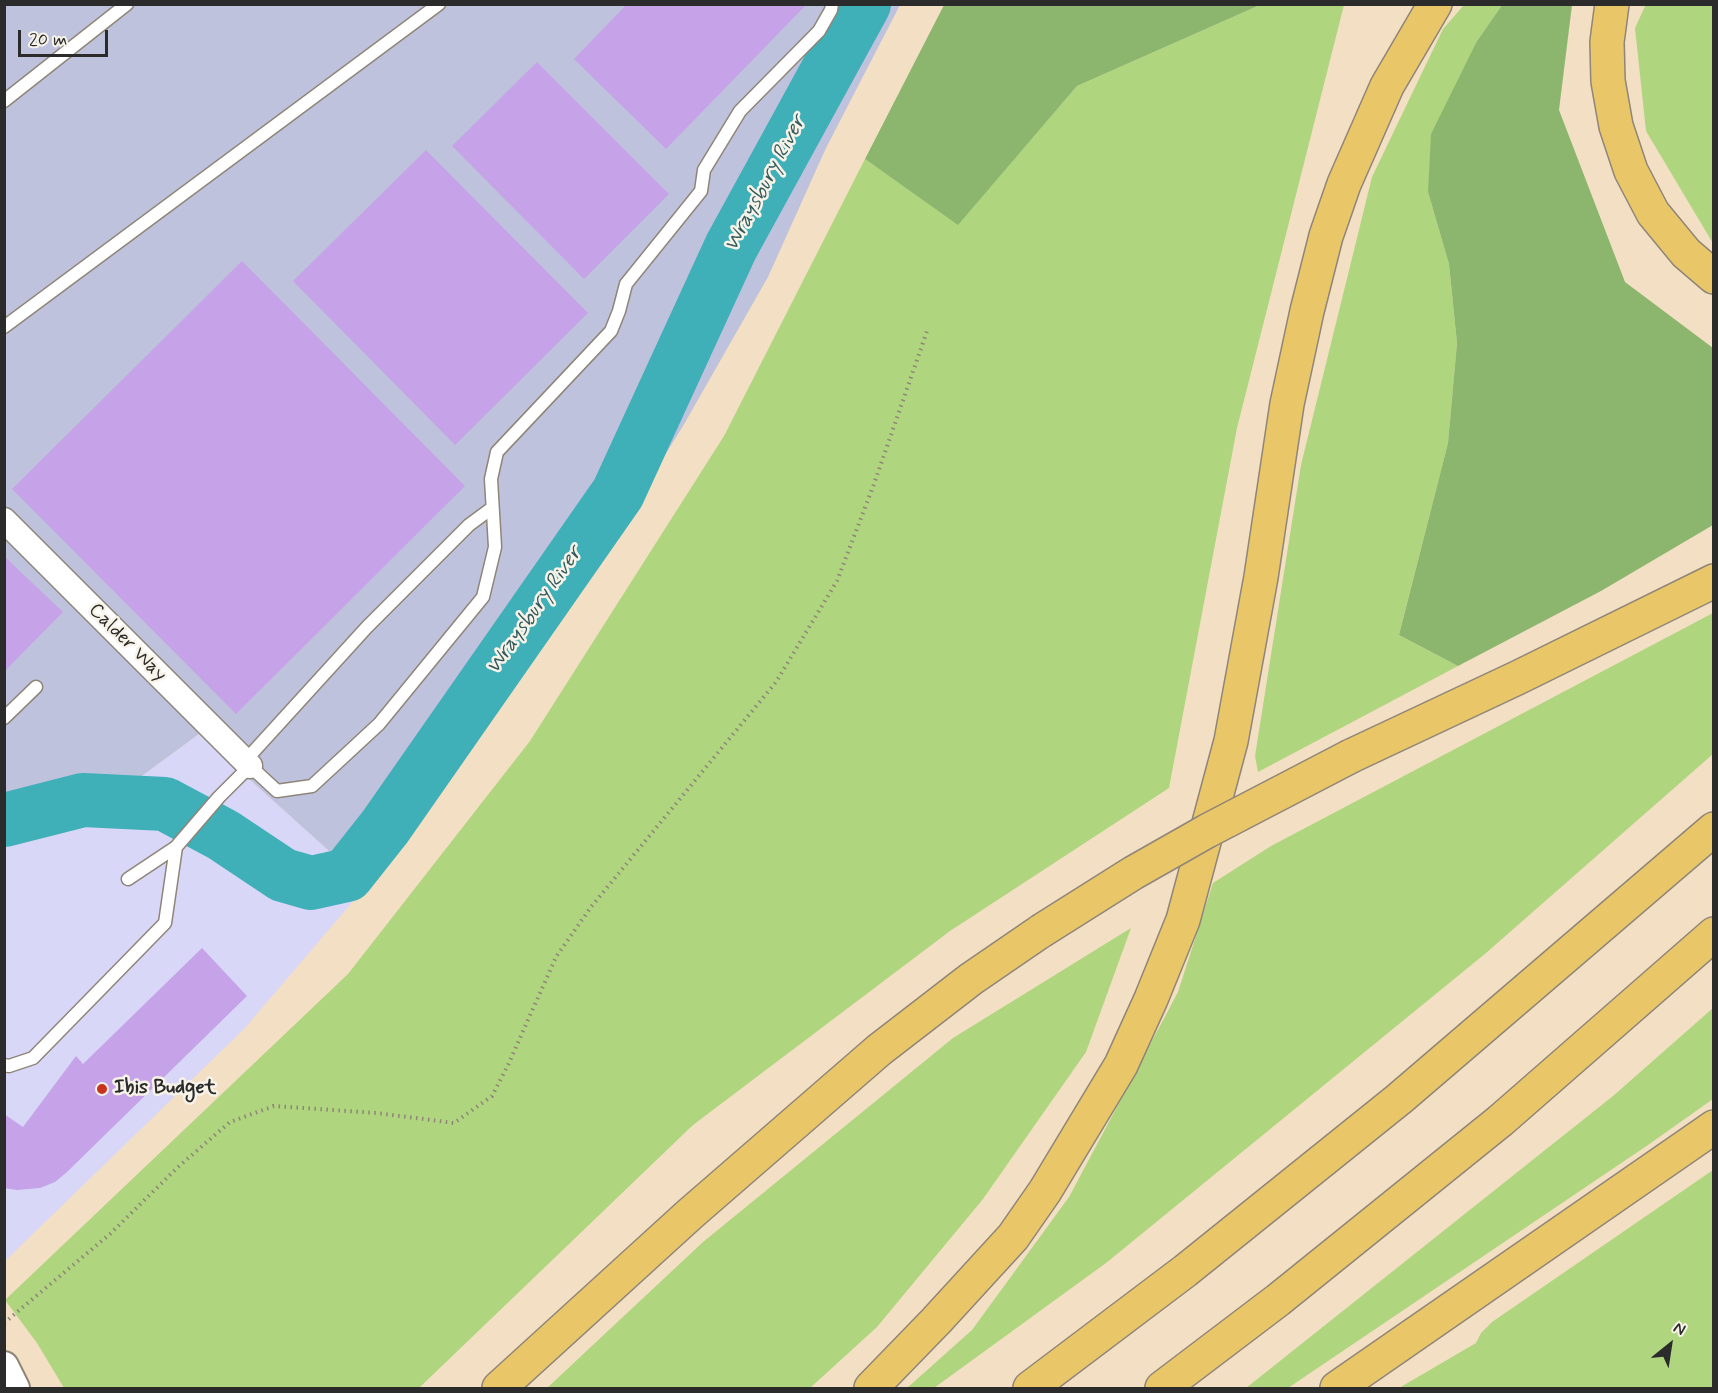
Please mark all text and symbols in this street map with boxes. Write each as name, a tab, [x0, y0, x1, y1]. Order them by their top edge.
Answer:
scale bar	[21, 18, 111, 56]
text: 20 m	[29, 28, 67, 52]
water label: Wraysbury River	[720, 112, 812, 256]
water label: Wraysbury River	[482, 542, 588, 680]
street label: Calder Way	[83, 599, 171, 687]
place label: Ibis Budget	[114, 1077, 216, 1101]
marker: Ibis Budget	[95, 1082, 109, 1096]
north arrow	[1640, 1315, 1700, 1375]
text: N	[1669, 1317, 1689, 1341]

